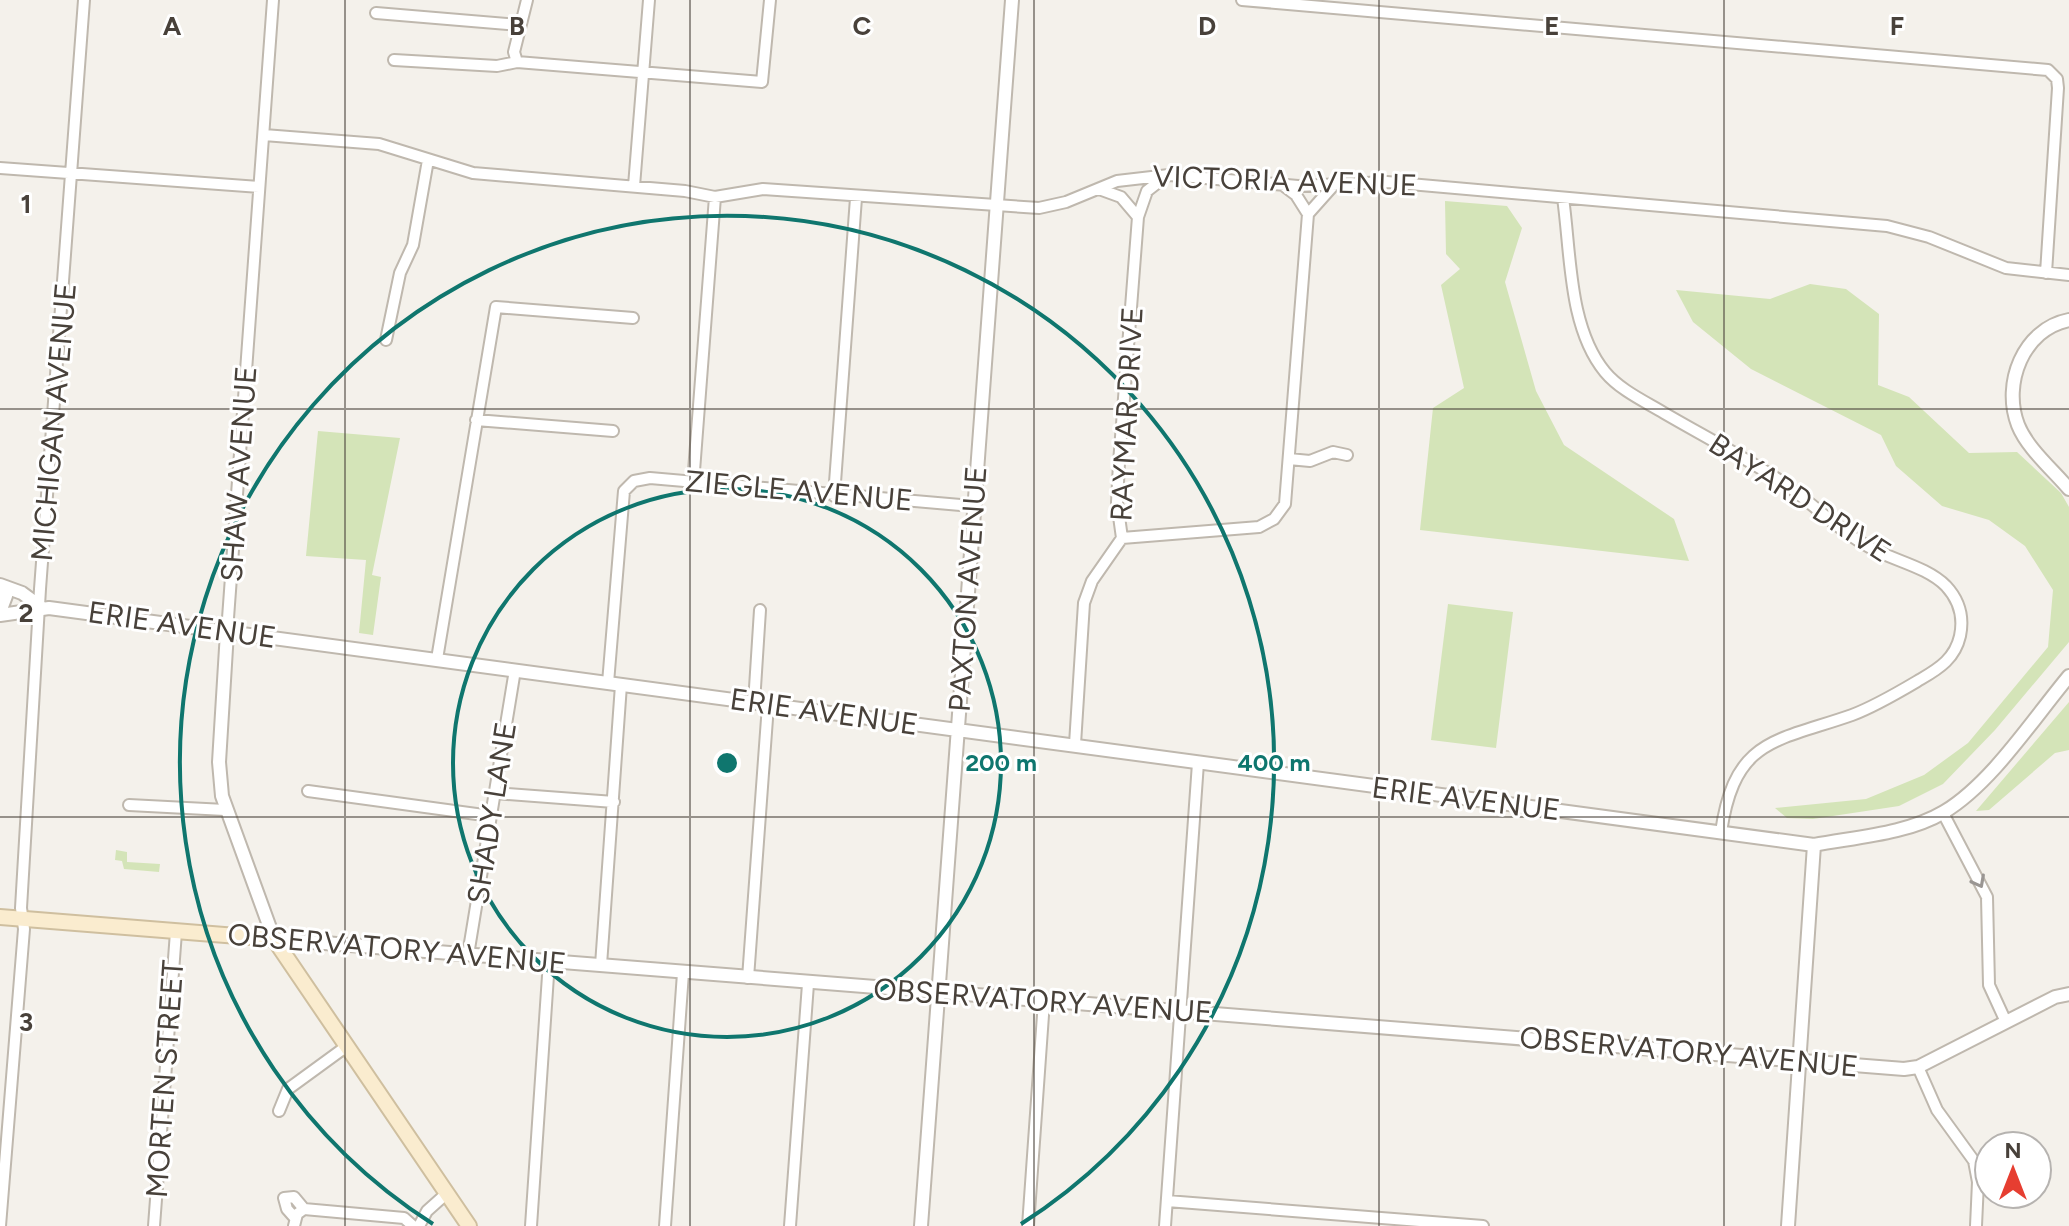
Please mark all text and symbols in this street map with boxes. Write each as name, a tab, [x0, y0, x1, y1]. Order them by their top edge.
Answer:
text: A	[163, 10, 182, 42]
text: B	[509, 10, 525, 42]
text: C	[853, 10, 872, 42]
text: D	[1198, 10, 1216, 42]
text: E	[1544, 10, 1560, 42]
text: F	[1890, 10, 1904, 42]
street label: VICTORIA AVENUE	[1152, 157, 1418, 204]
text: 1	[21, 188, 31, 220]
street label: MICHIGAN AVENUE	[23, 281, 84, 563]
street label: RAYMAR DRIVE	[1102, 306, 1151, 522]
street label: SHAW AVENUE	[213, 365, 264, 583]
street label: BAYARD DRIVE	[1702, 425, 1898, 570]
street label: ZIEGLE AVENUE	[684, 462, 914, 519]
street label: PAXTON AVENUE	[940, 465, 995, 713]
street label: ERIE AVENUE	[86, 593, 279, 656]
text: 2	[18, 597, 34, 629]
street label: ERIE AVENUE	[728, 680, 921, 743]
street label: SHADY LANE	[459, 719, 524, 907]
text: 200 m	[965, 748, 1037, 777]
text: 400 m	[1238, 748, 1310, 777]
centre of rings	[713, 749, 741, 777]
street label: ERIE AVENUE	[1370, 769, 1562, 828]
one-way arrow	[1970, 873, 1985, 888]
street label: OBSERVATORY AVENUE	[226, 915, 568, 982]
street label: MORTEN STREET	[138, 958, 191, 1199]
street label: OBSERVATORY AVENUE	[872, 970, 1214, 1031]
text: 3	[19, 1006, 33, 1038]
street label: OBSERVATORY AVENUE	[1518, 1018, 1860, 1085]
north arrow	[1973, 1130, 2053, 1210]
text: N	[2004, 1137, 2022, 1164]

